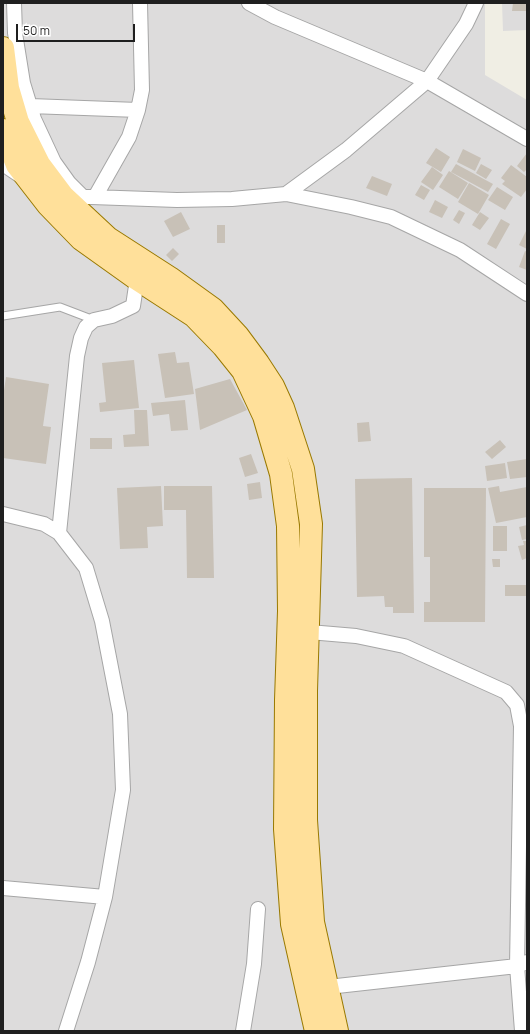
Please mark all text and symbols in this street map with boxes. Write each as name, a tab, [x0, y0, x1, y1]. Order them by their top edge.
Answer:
scale bar	[18, 16, 137, 42]
text: 50 m	[23, 22, 50, 39]

